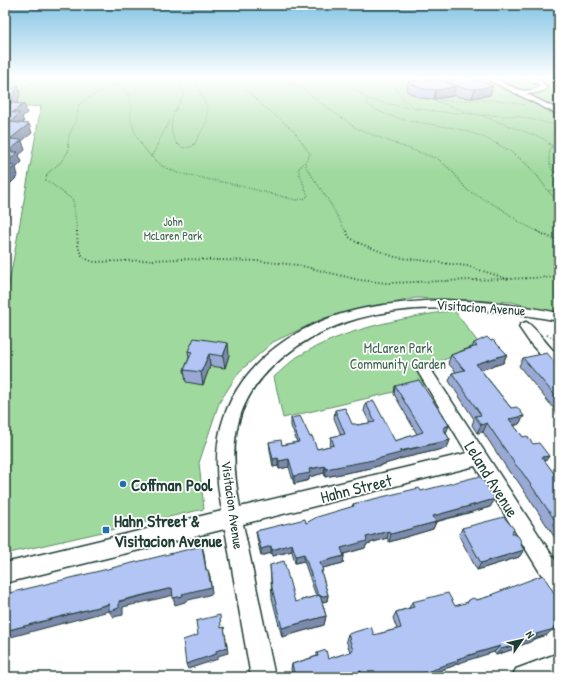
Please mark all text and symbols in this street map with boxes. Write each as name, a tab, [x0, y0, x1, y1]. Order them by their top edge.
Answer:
park label: John McLaren Park	[144, 213, 202, 244]
street label: Visitacion Avenue	[436, 294, 527, 320]
park label: McLaren Park Community Garden	[350, 338, 446, 374]
street label: Leland Avenue	[460, 437, 525, 522]
street label: Visitacion Avenue	[217, 460, 249, 551]
street label: Hahn Street	[318, 468, 395, 508]
place label: Coffman Pool	[131, 473, 213, 496]
marker: Coffman Pool	[118, 479, 128, 489]
place label: Hahn Street & Visitacion Avenue	[114, 509, 222, 552]
marker: Hahn Street & Visitacion Avenue	[101, 525, 111, 535]
north arrow	[502, 620, 542, 660]
text: N	[523, 628, 538, 641]

